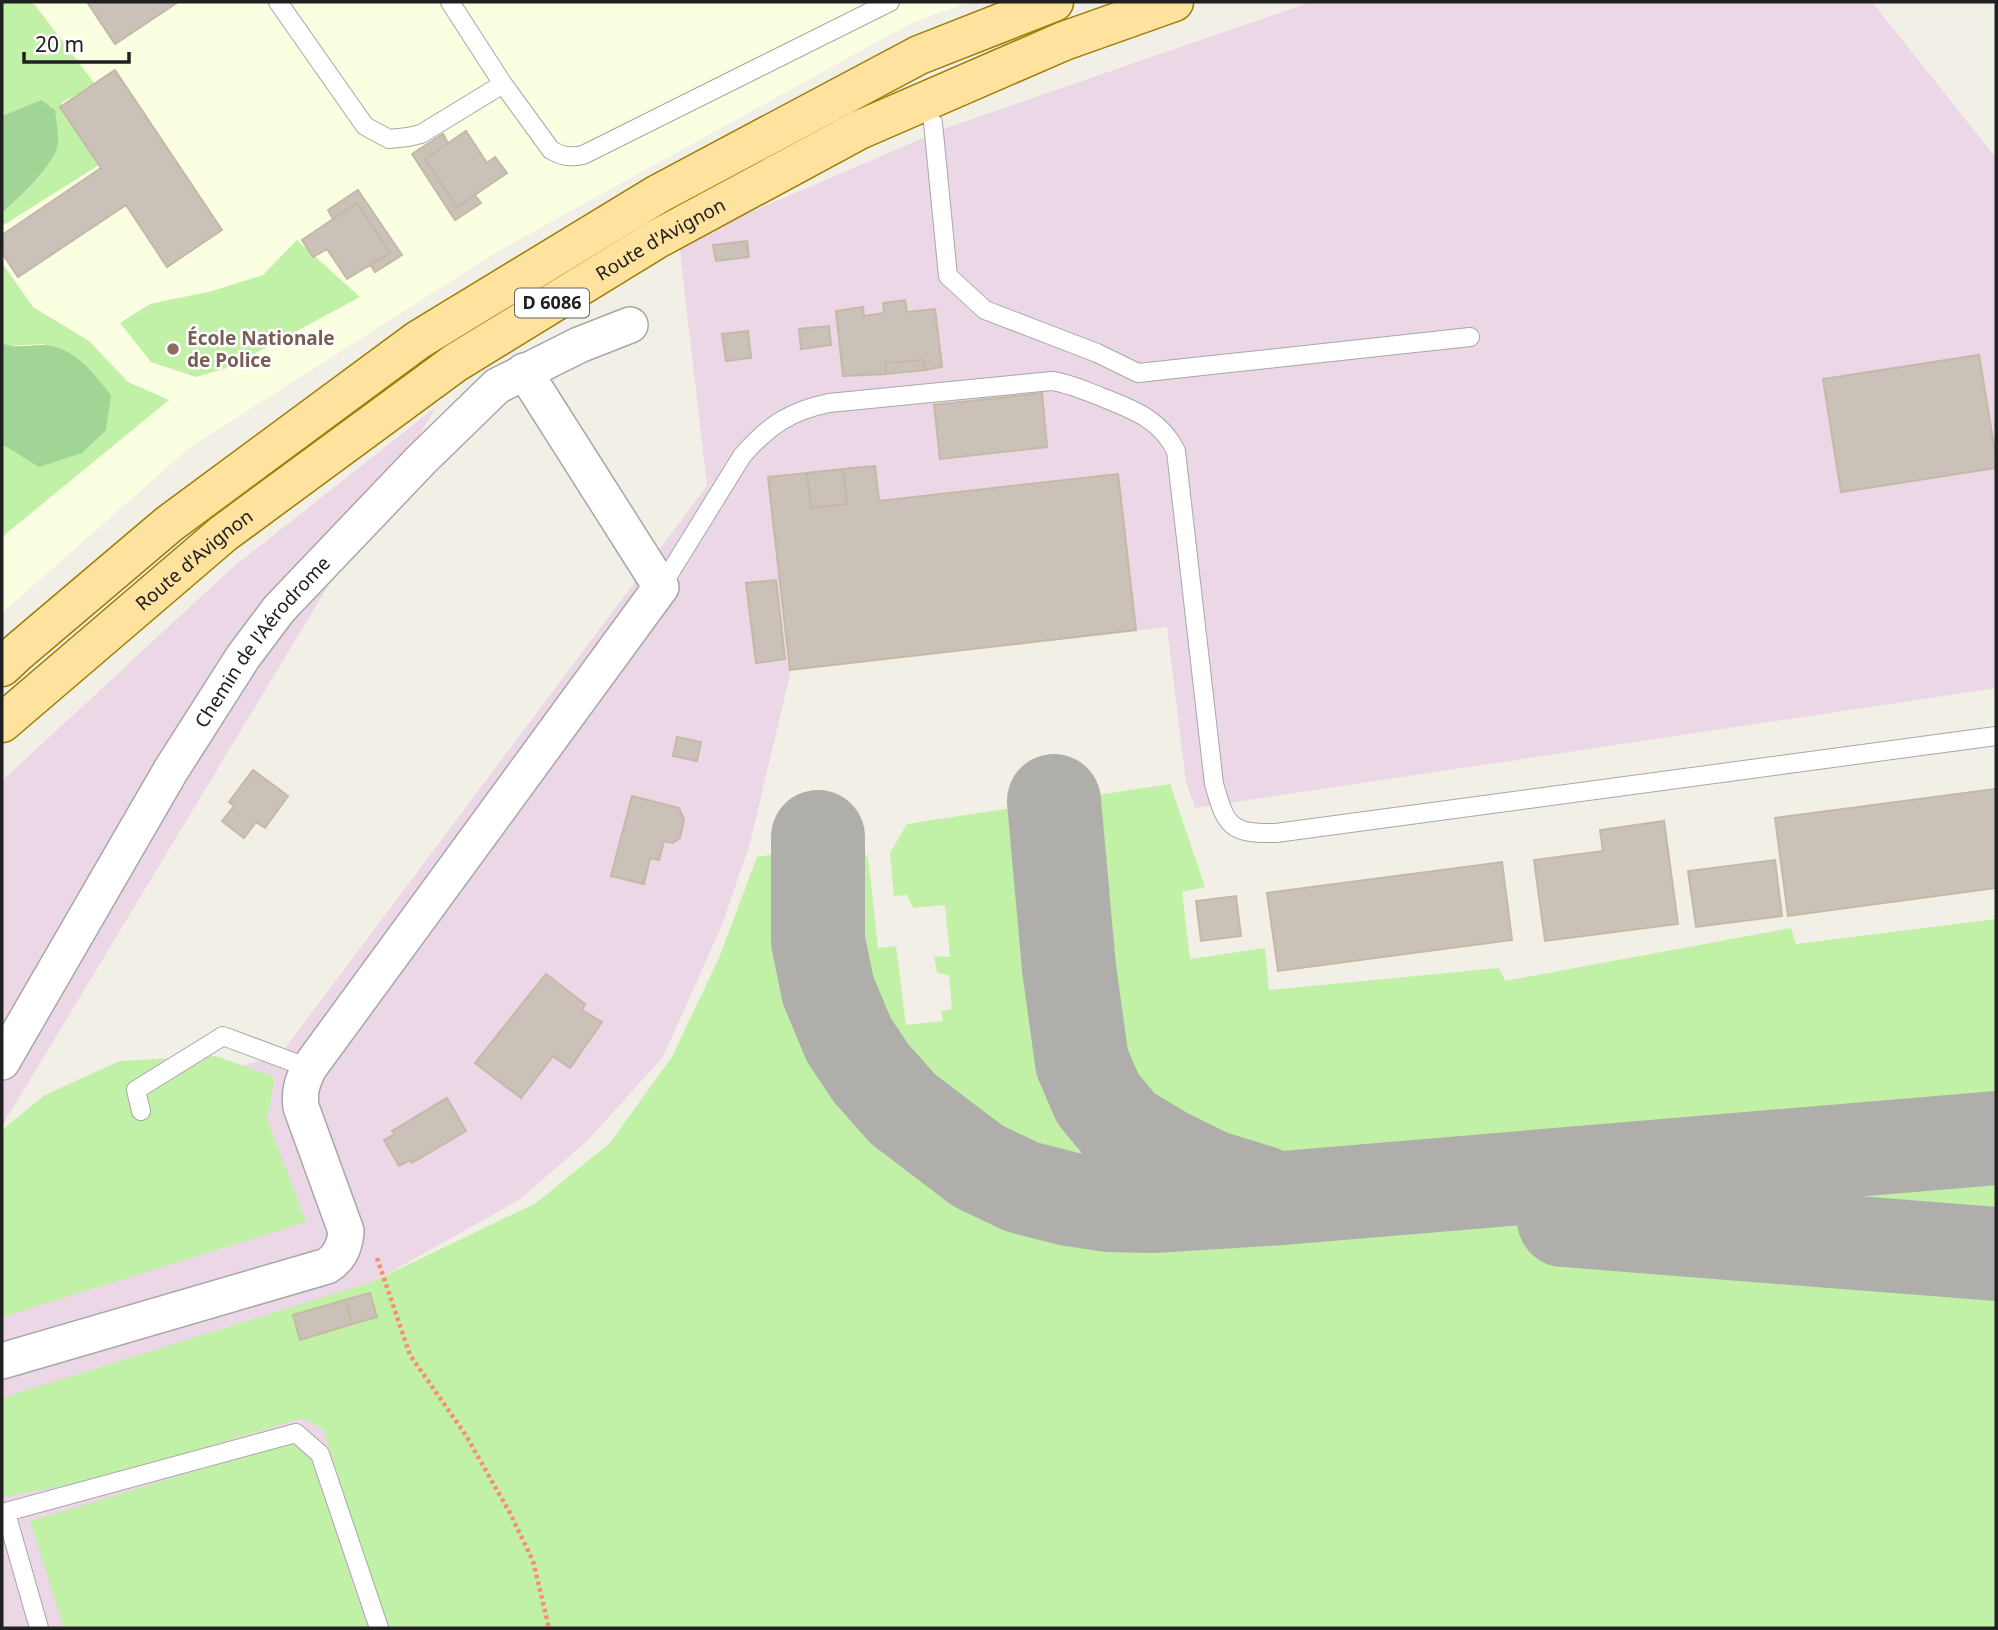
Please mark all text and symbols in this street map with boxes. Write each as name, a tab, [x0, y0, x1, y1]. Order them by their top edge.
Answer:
scale bar	[24, 21, 130, 65]
text: 20 m	[35, 30, 84, 58]
street label: Route d'Avignon	[591, 192, 730, 287]
road number: D 6086	[515, 288, 589, 318]
place label: École Nationale de Police	[187, 325, 335, 373]
marker: École Nationale de Police	[165, 341, 181, 357]
street label: Route d'Avignon	[130, 503, 258, 616]
street label: Chemin de l'Aérodrome	[188, 550, 336, 733]

